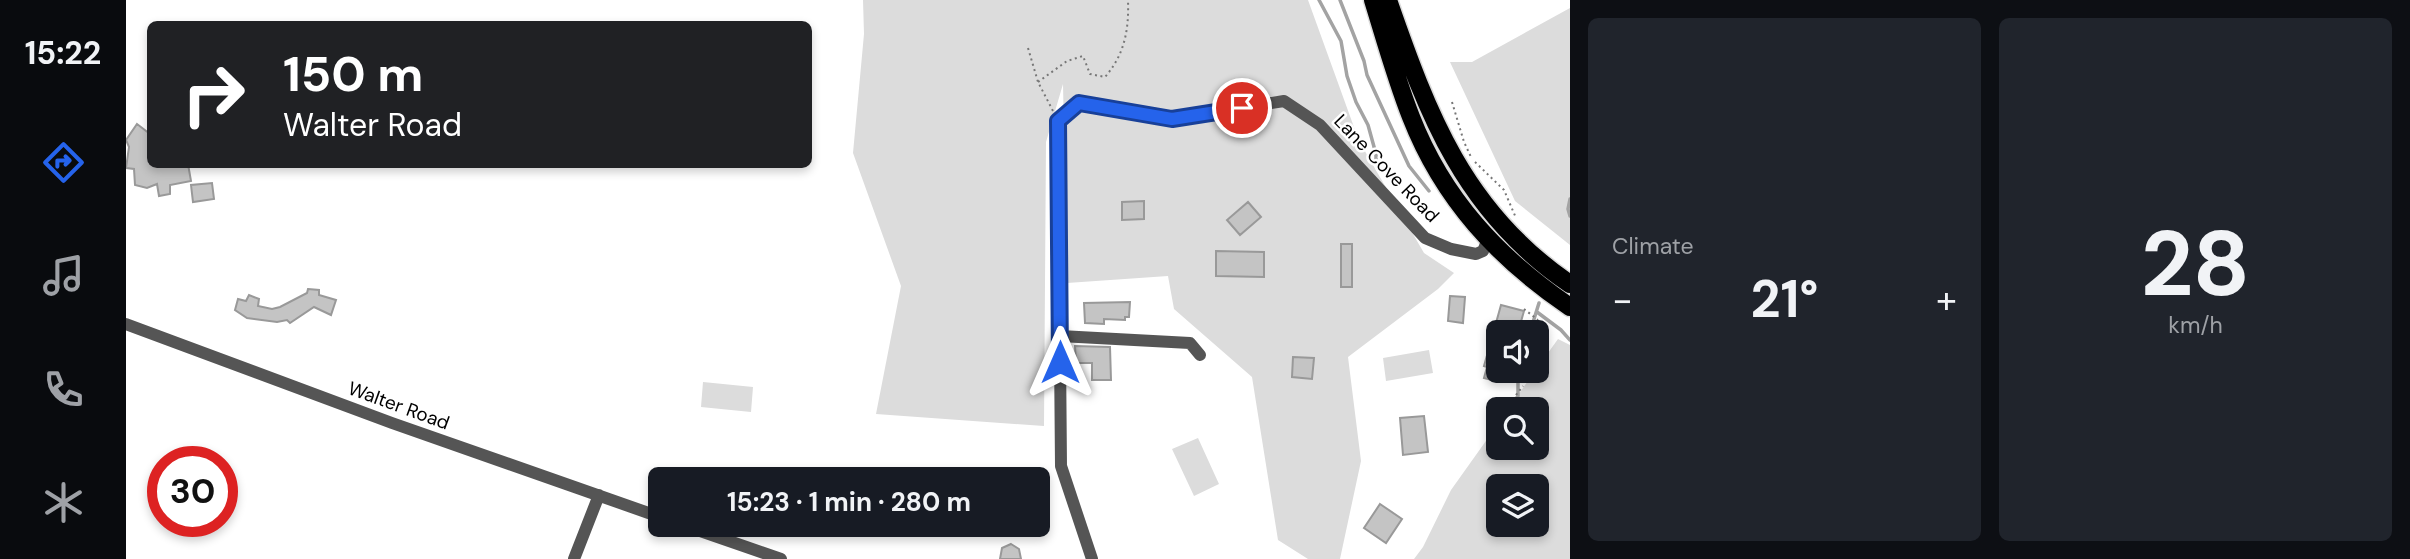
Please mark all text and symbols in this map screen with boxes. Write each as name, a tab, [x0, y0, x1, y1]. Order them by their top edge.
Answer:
text: 15:22	[25, 32, 101, 74]
text: 150 m	[283, 42, 423, 106]
icon: right	[168, 49, 259, 140]
pin	[1212, 78, 1272, 138]
icon: arrive	[1223, 89, 1261, 127]
text: Walter Road	[283, 104, 462, 146]
street label: Lane Cove Road	[1329, 109, 1445, 228]
icon: directions	[39, 138, 88, 187]
text: 28	[2141, 205, 2250, 323]
text: Climate	[1612, 231, 1694, 261]
icon: music	[39, 251, 88, 300]
text: 21°	[1751, 265, 1818, 333]
text: −	[1612, 275, 1633, 325]
text: +	[1936, 275, 1957, 325]
text: km/h	[2168, 310, 2223, 340]
map controls	[1486, 320, 1549, 537]
button: sound	[1486, 320, 1549, 383]
position arrow	[1023, 325, 1097, 399]
icon: phone	[39, 365, 88, 414]
street label: Walter Road	[345, 376, 453, 435]
button: search	[1486, 397, 1549, 460]
speed limit sign: 30	[147, 446, 238, 537]
button: layers	[1486, 474, 1549, 537]
icon: climate	[39, 478, 88, 527]
text: 15:23 · 1 min · 280 m	[727, 485, 971, 519]

